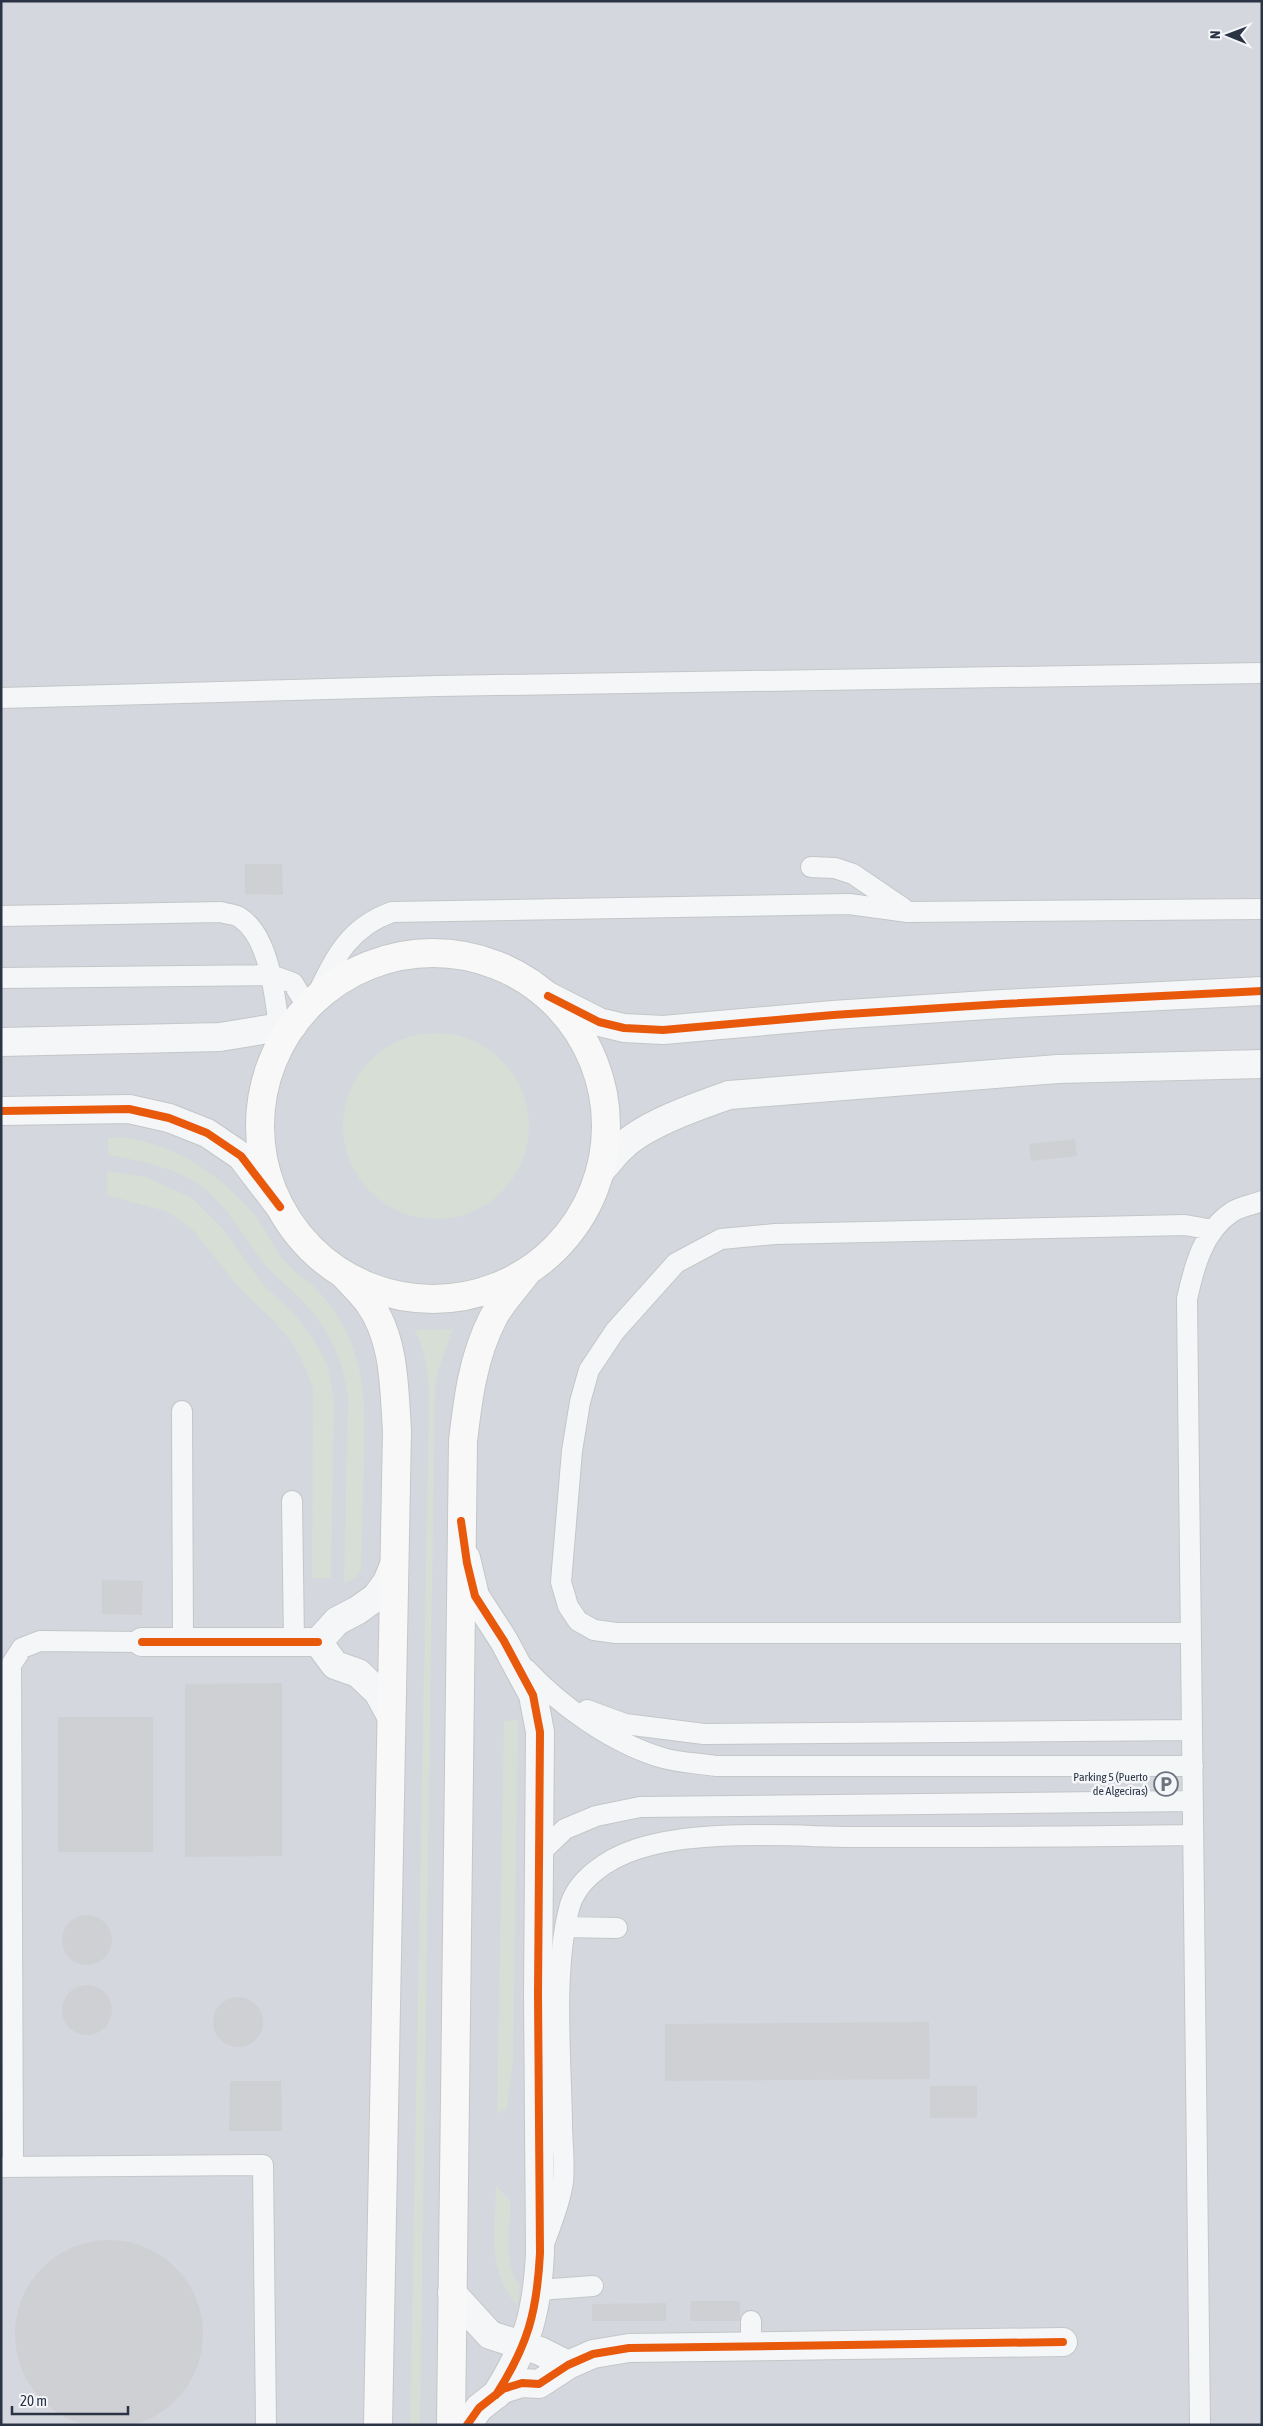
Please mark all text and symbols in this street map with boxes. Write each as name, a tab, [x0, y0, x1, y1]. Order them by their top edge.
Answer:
north arrow	[1203, 10, 1253, 60]
text: N	[1207, 31, 1223, 39]
place label: Parking 5 (Puerto de Algeciras)	[1073, 1770, 1148, 1798]
parking icon: Parking 5 (Puerto de Algeciras)	[1153, 1771, 1179, 1797]
scale bar	[12, 2384, 129, 2416]
text: 20 m	[20, 2392, 47, 2409]

